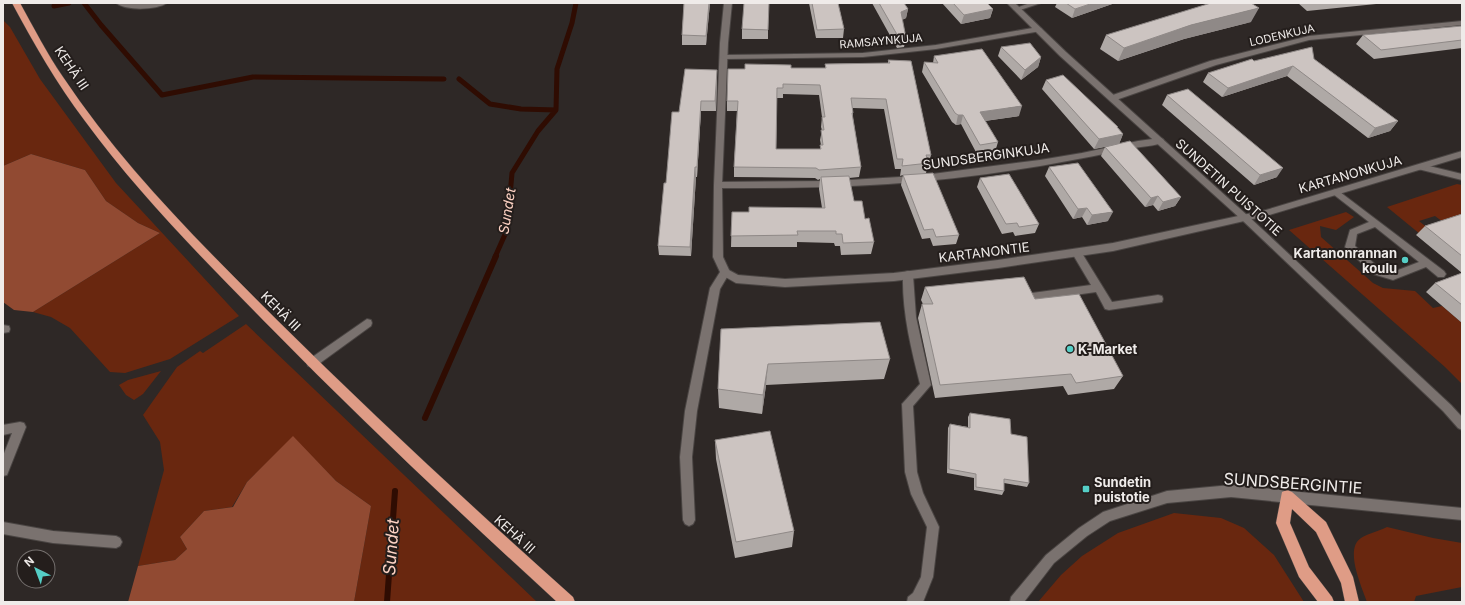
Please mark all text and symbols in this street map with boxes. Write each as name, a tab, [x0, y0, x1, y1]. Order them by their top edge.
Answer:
street label: LODENKUJA	[1248, 21, 1316, 49]
street label: RAMSAYNKUJA	[839, 30, 924, 52]
street label: KEHÄ III	[52, 43, 92, 93]
street label: SUNDETIN PUISTOTIE	[1173, 135, 1285, 239]
street label: SUNDSBERGINKUJA	[922, 139, 1050, 173]
street label: KARTANONKUJA	[1297, 152, 1403, 196]
water label: Sundet	[494, 186, 519, 235]
street label: KARTANONTIE	[938, 238, 1030, 266]
place label: Kartanonrannan koulu	[1294, 245, 1397, 276]
marker: Kartanonrannan koulu	[1400, 255, 1410, 265]
street label: KEHÄ III	[258, 288, 304, 334]
place label: K-Market	[1078, 341, 1138, 357]
marker: K-Market	[1065, 344, 1075, 354]
street label: SUNDSBERGINTIE	[1223, 468, 1363, 498]
place label: Sundetin puistotie	[1094, 474, 1151, 505]
marker: Sundetin puistotie	[1081, 484, 1091, 494]
street label: KEHÄ III	[491, 512, 539, 556]
water label: Sundet	[379, 518, 403, 576]
north arrow	[16, 549, 56, 589]
text: N	[22, 554, 37, 570]

